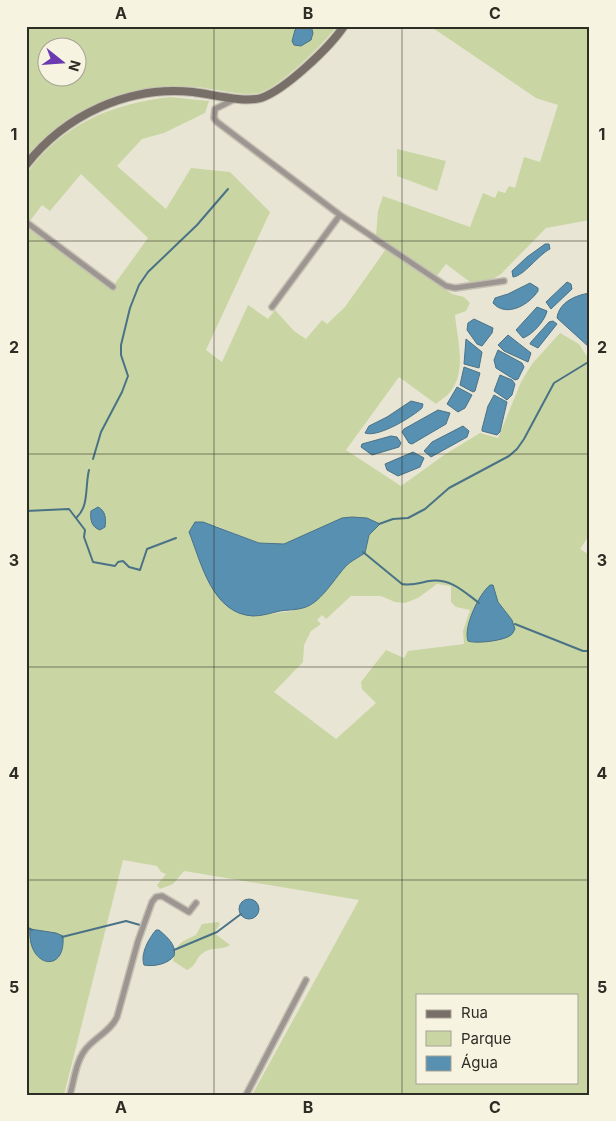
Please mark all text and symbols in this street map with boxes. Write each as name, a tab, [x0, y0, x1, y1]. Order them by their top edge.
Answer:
text: A	[115, 3, 127, 23]
text: B	[303, 3, 313, 23]
text: C	[489, 3, 501, 23]
north arrow	[38, 38, 88, 88]
text: N	[65, 58, 85, 74]
text: 1	[11, 124, 17, 144]
text: 1	[599, 124, 605, 144]
text: 2	[9, 337, 19, 357]
text: 2	[597, 337, 607, 357]
text: 3	[9, 550, 19, 570]
text: 3	[597, 550, 607, 570]
text: 4	[9, 763, 20, 783]
text: 4	[597, 763, 608, 783]
text: 5	[9, 977, 19, 997]
text: 5	[597, 977, 607, 997]
legend	[416, 994, 578, 1084]
text: Rua	[461, 1003, 488, 1022]
text: Parque	[461, 1029, 511, 1048]
text: Água	[461, 1053, 498, 1072]
text: A	[115, 1097, 127, 1117]
text: B	[303, 1097, 313, 1117]
text: C	[489, 1097, 501, 1117]

